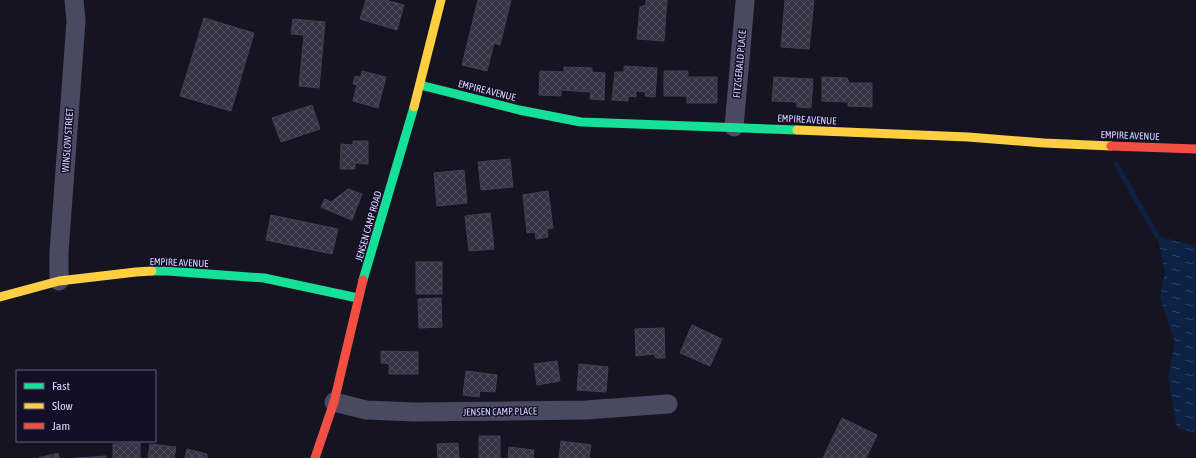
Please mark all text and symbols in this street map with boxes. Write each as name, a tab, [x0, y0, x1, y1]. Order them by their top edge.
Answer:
street label: FITZGERALD PLACE	[731, 29, 748, 98]
street label: EMPIRE AVENUE	[457, 78, 518, 103]
street label: WINSLOW STREET	[60, 107, 75, 173]
street label: EMPIRE AVENUE	[777, 112, 837, 127]
street label: EMPIRE AVENUE	[1100, 129, 1160, 142]
street label: JENSEN CAMP ROAD	[353, 189, 384, 263]
street label: EMPIRE AVENUE	[149, 256, 209, 269]
legend	[16, 370, 156, 442]
text: Fast	[52, 379, 70, 393]
text: Slow	[52, 399, 73, 413]
street label: JENSEN CAMP PLACE	[463, 405, 538, 418]
text: Jam	[52, 419, 70, 433]

